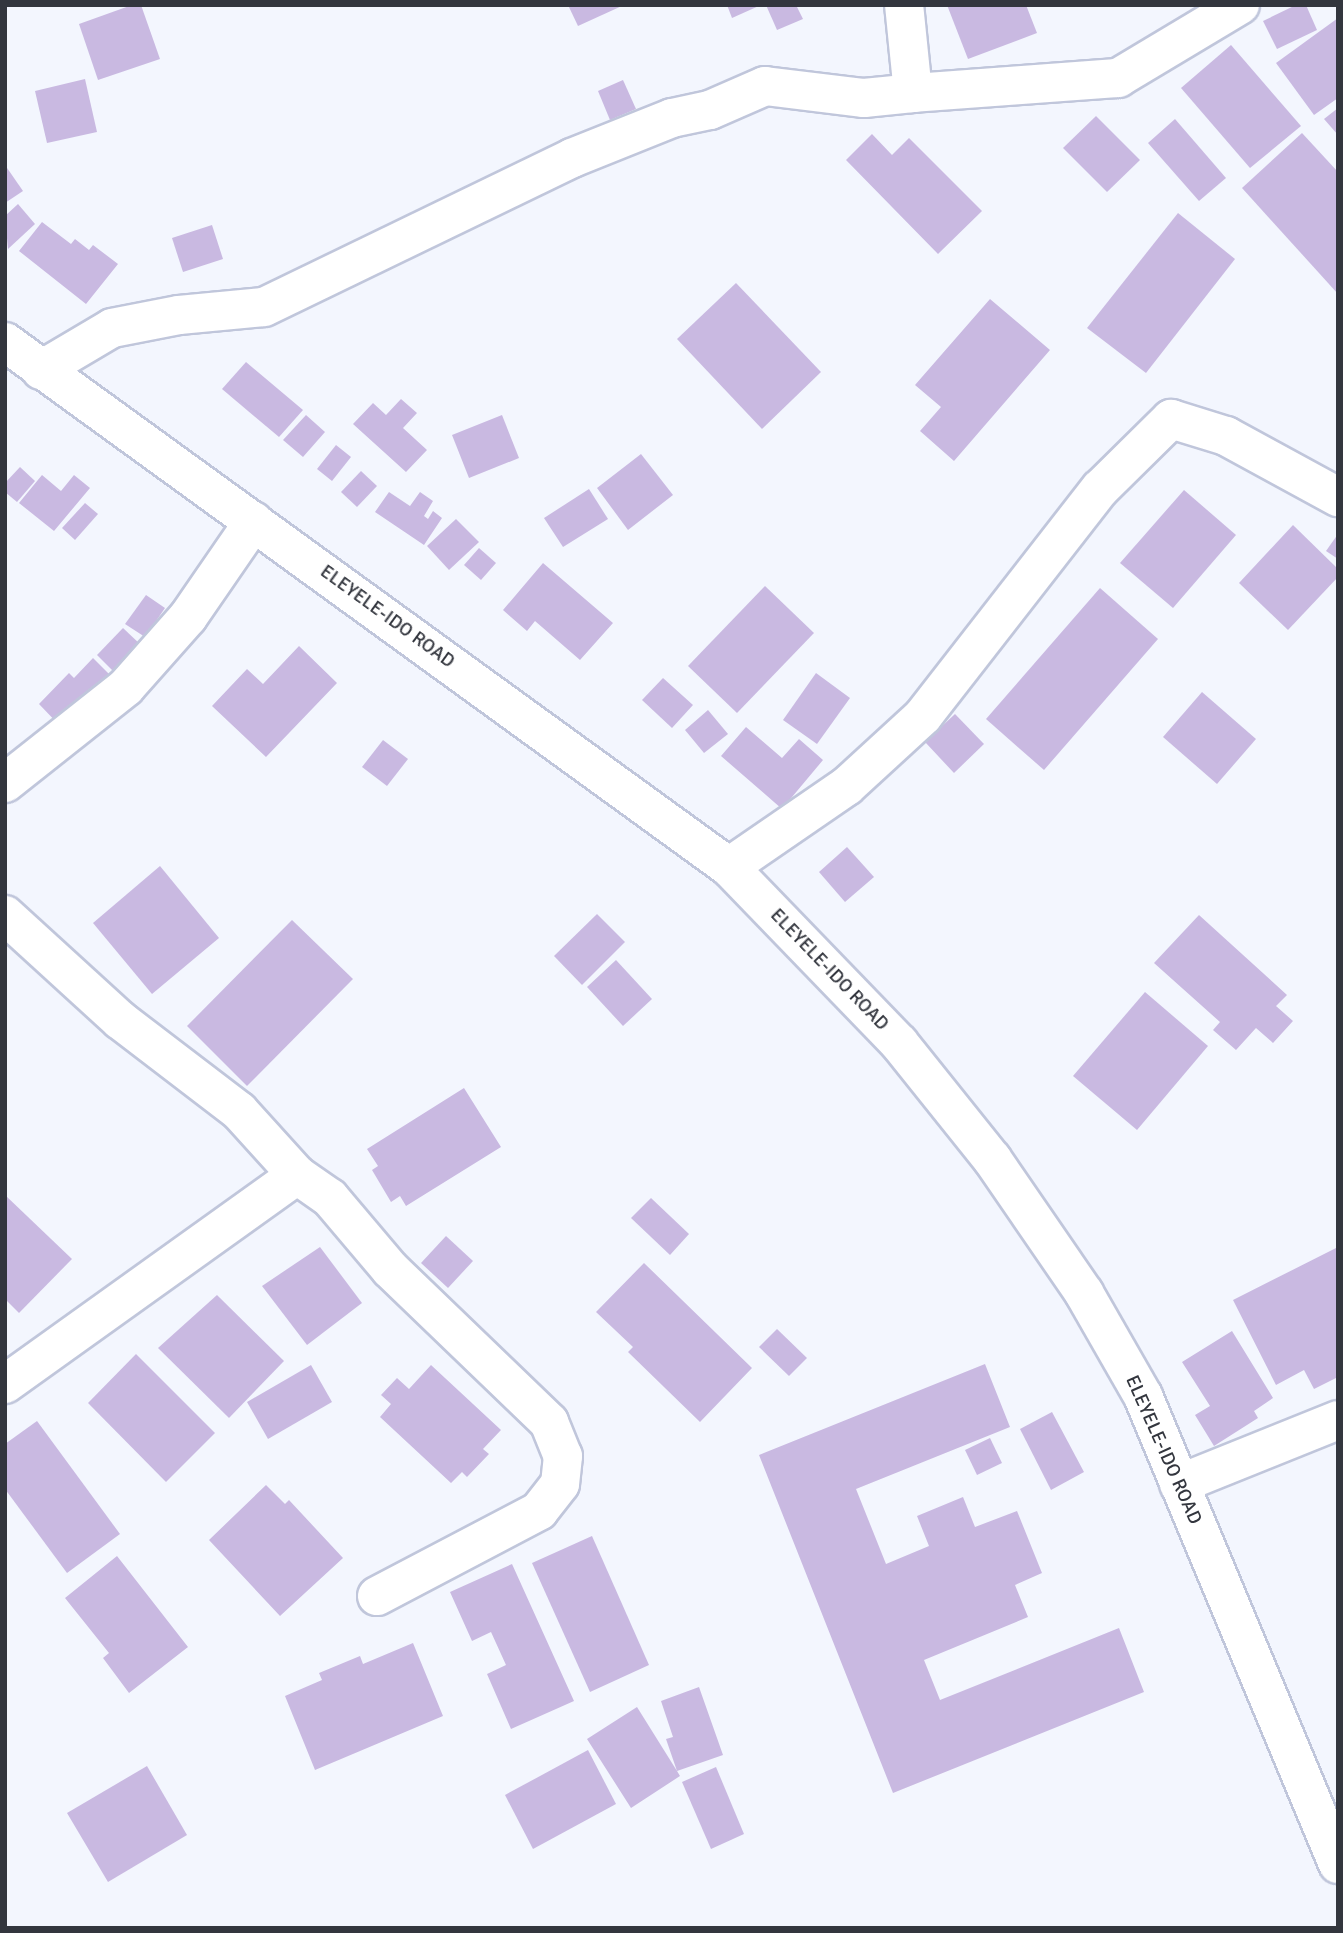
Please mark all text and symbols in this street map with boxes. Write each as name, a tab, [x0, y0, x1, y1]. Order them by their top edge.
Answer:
street label: ELEYELE-IDO ROAD	[315, 561, 459, 673]
street label: ELEYELE-IDO ROAD	[765, 904, 893, 1036]
street label: ELEYELE-IDO ROAD	[1120, 1372, 1206, 1528]

